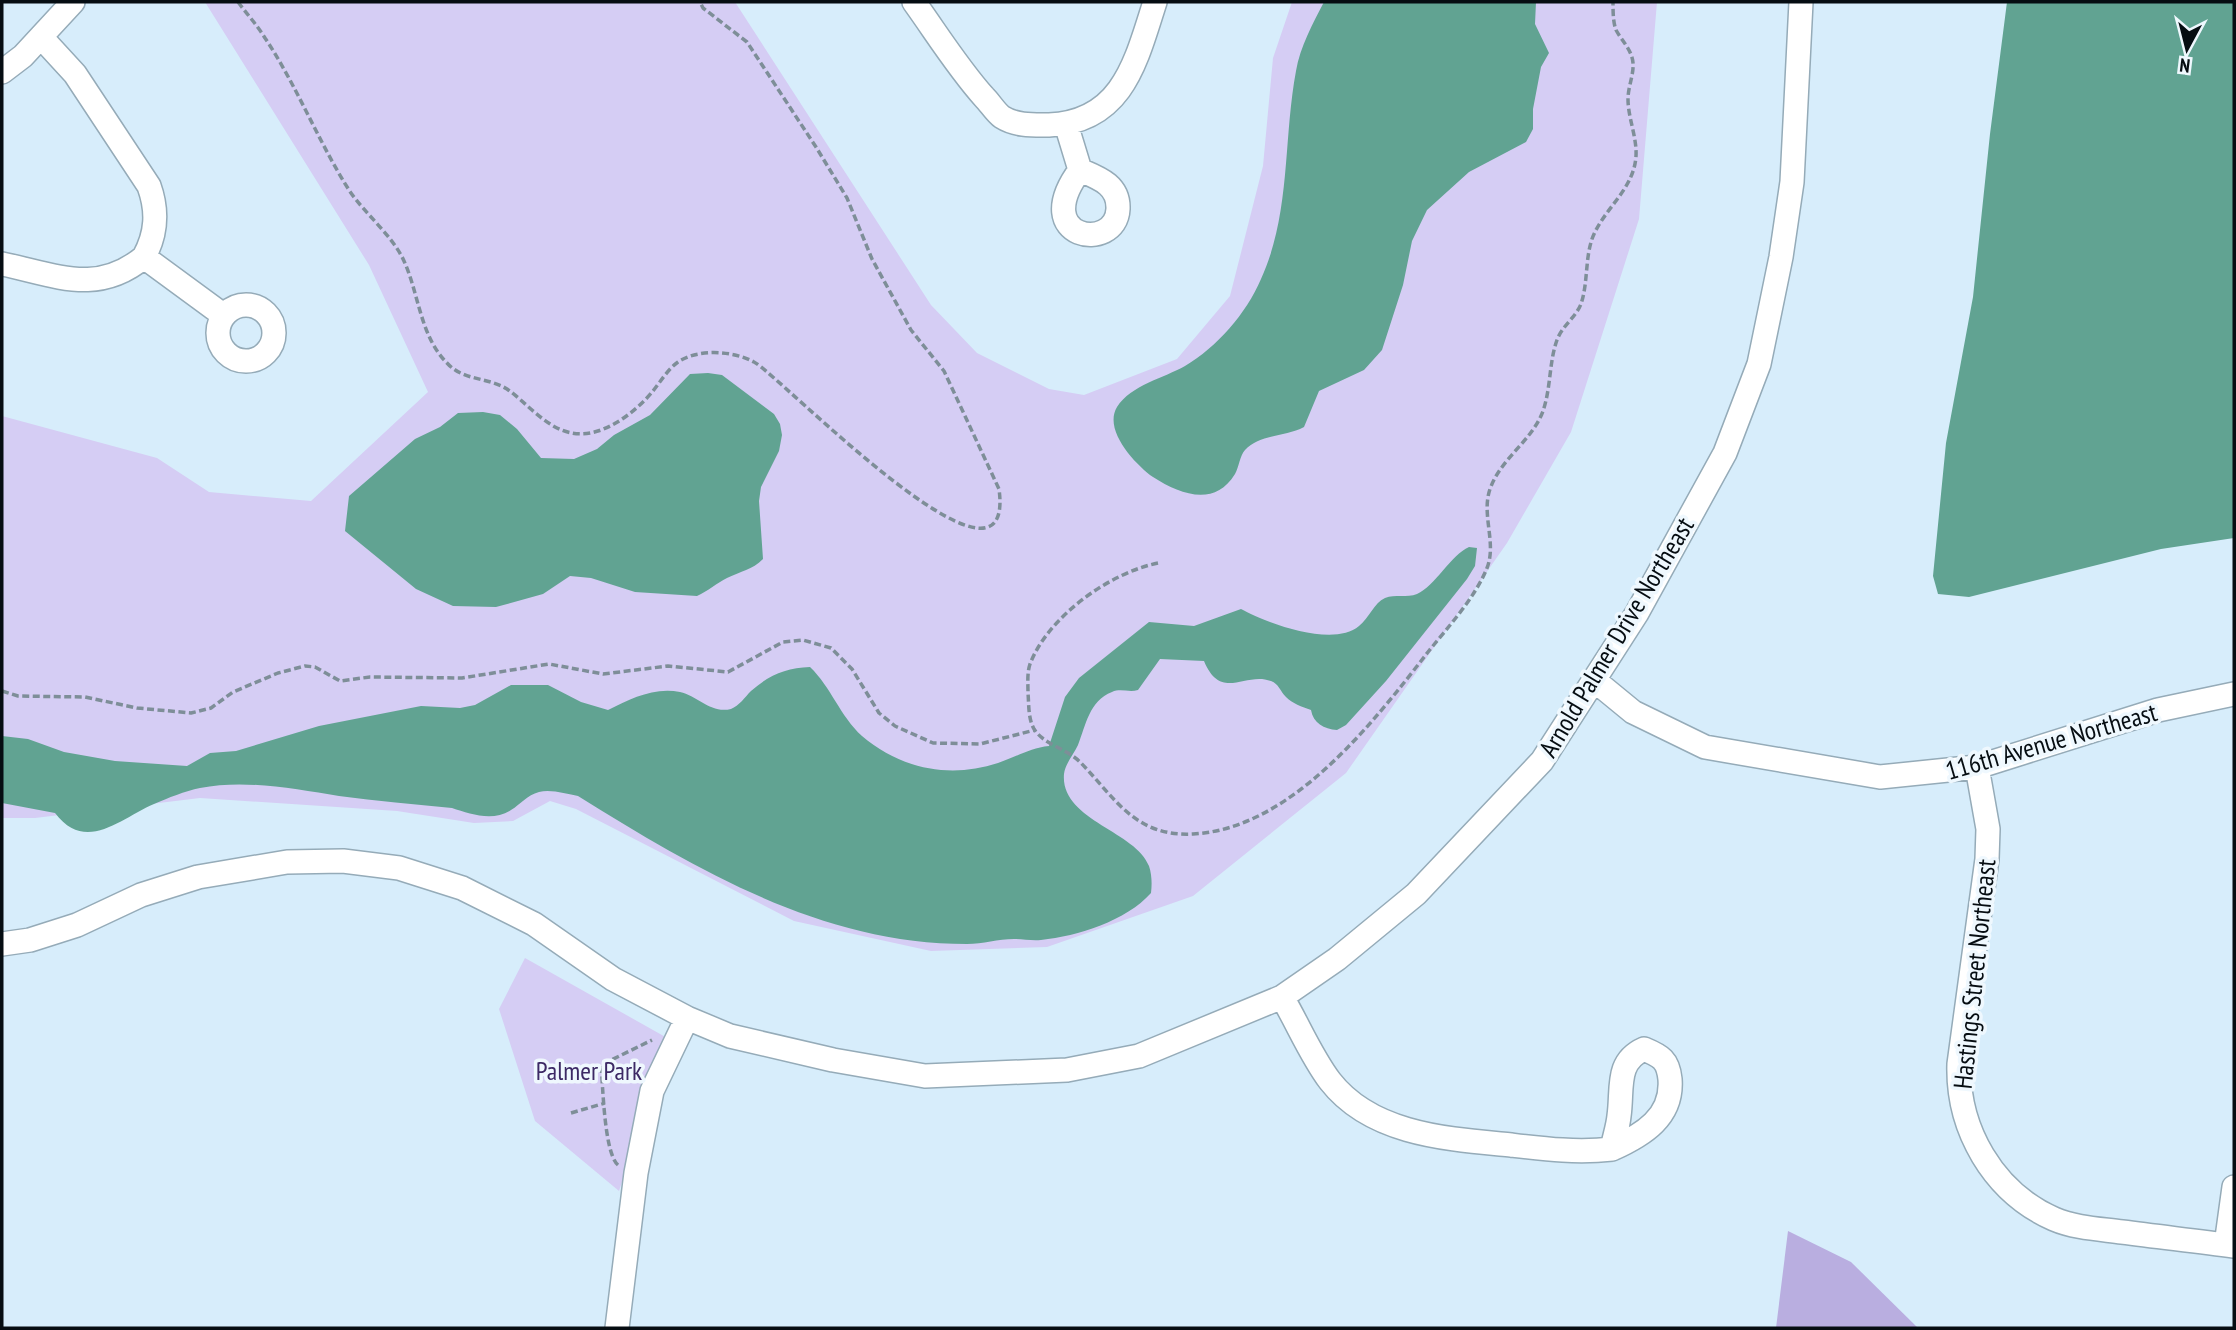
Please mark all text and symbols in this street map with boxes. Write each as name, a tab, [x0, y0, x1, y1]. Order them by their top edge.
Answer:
north arrow	[2152, 14, 2222, 84]
text: N	[2178, 53, 2191, 78]
street label: Arnold Palmer Drive Northeast	[1531, 511, 1701, 763]
street label: 116th Avenue Northeast	[1941, 695, 2161, 787]
street label: Hastings Street Northeast	[1946, 857, 2002, 1091]
park label: Palmer Park	[536, 1054, 642, 1087]

